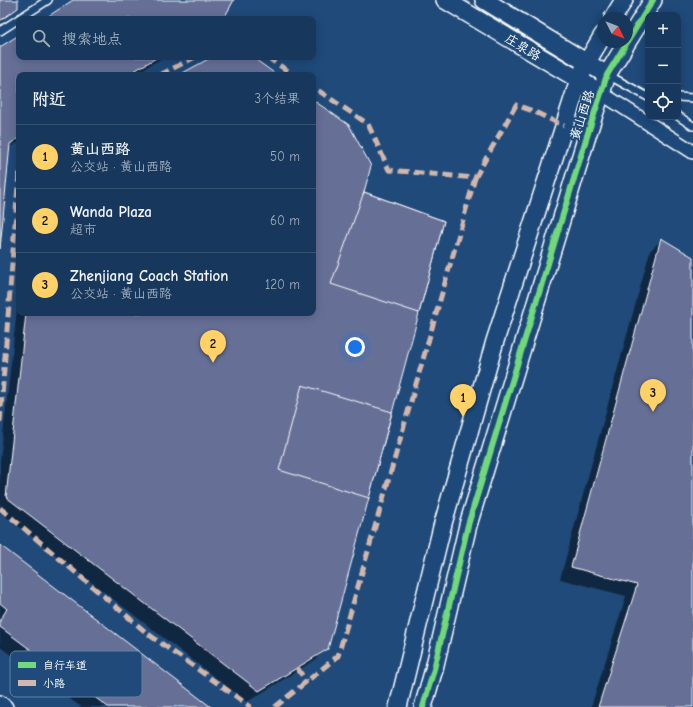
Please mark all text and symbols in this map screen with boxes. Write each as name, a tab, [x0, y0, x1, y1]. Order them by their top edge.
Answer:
north arrow	[597, 12, 633, 48]
map controls	[645, 12, 681, 120]
button: +	[645, 12, 681, 48]
search box	[16, 16, 316, 60]
icon: search	[30, 27, 52, 49]
text: 搜索地点	[62, 30, 122, 48]
street label: 庄泉路	[502, 31, 544, 63]
button: −	[645, 48, 681, 84]
button: locate	[645, 84, 681, 120]
street label: 黄山西路	[567, 88, 597, 142]
text: 附近	[32, 90, 66, 109]
text: 3个结果	[254, 91, 300, 106]
text: 黄山西路	[70, 140, 130, 158]
text: 1	[42, 149, 48, 164]
text: 50 m	[270, 149, 300, 164]
text: 公交站 · 黄山西路	[70, 159, 172, 174]
text: Wanda Plaza	[70, 203, 152, 221]
text: 2	[42, 213, 48, 228]
text: 60 m	[270, 213, 300, 228]
text: 超市	[70, 222, 96, 237]
text: Zhenjiang Coach Station	[70, 267, 228, 285]
text: 3	[42, 277, 48, 292]
text: 120 m	[265, 277, 300, 292]
text: 公交站 · 黄山西路	[70, 286, 172, 301]
pin: 2	[200, 330, 226, 363]
your location	[345, 337, 365, 357]
pin: 3	[640, 379, 666, 412]
pin: 1	[450, 384, 476, 417]
legend	[10, 651, 142, 697]
text: 自行车道	[43, 659, 87, 672]
text: 小路	[43, 677, 65, 690]

